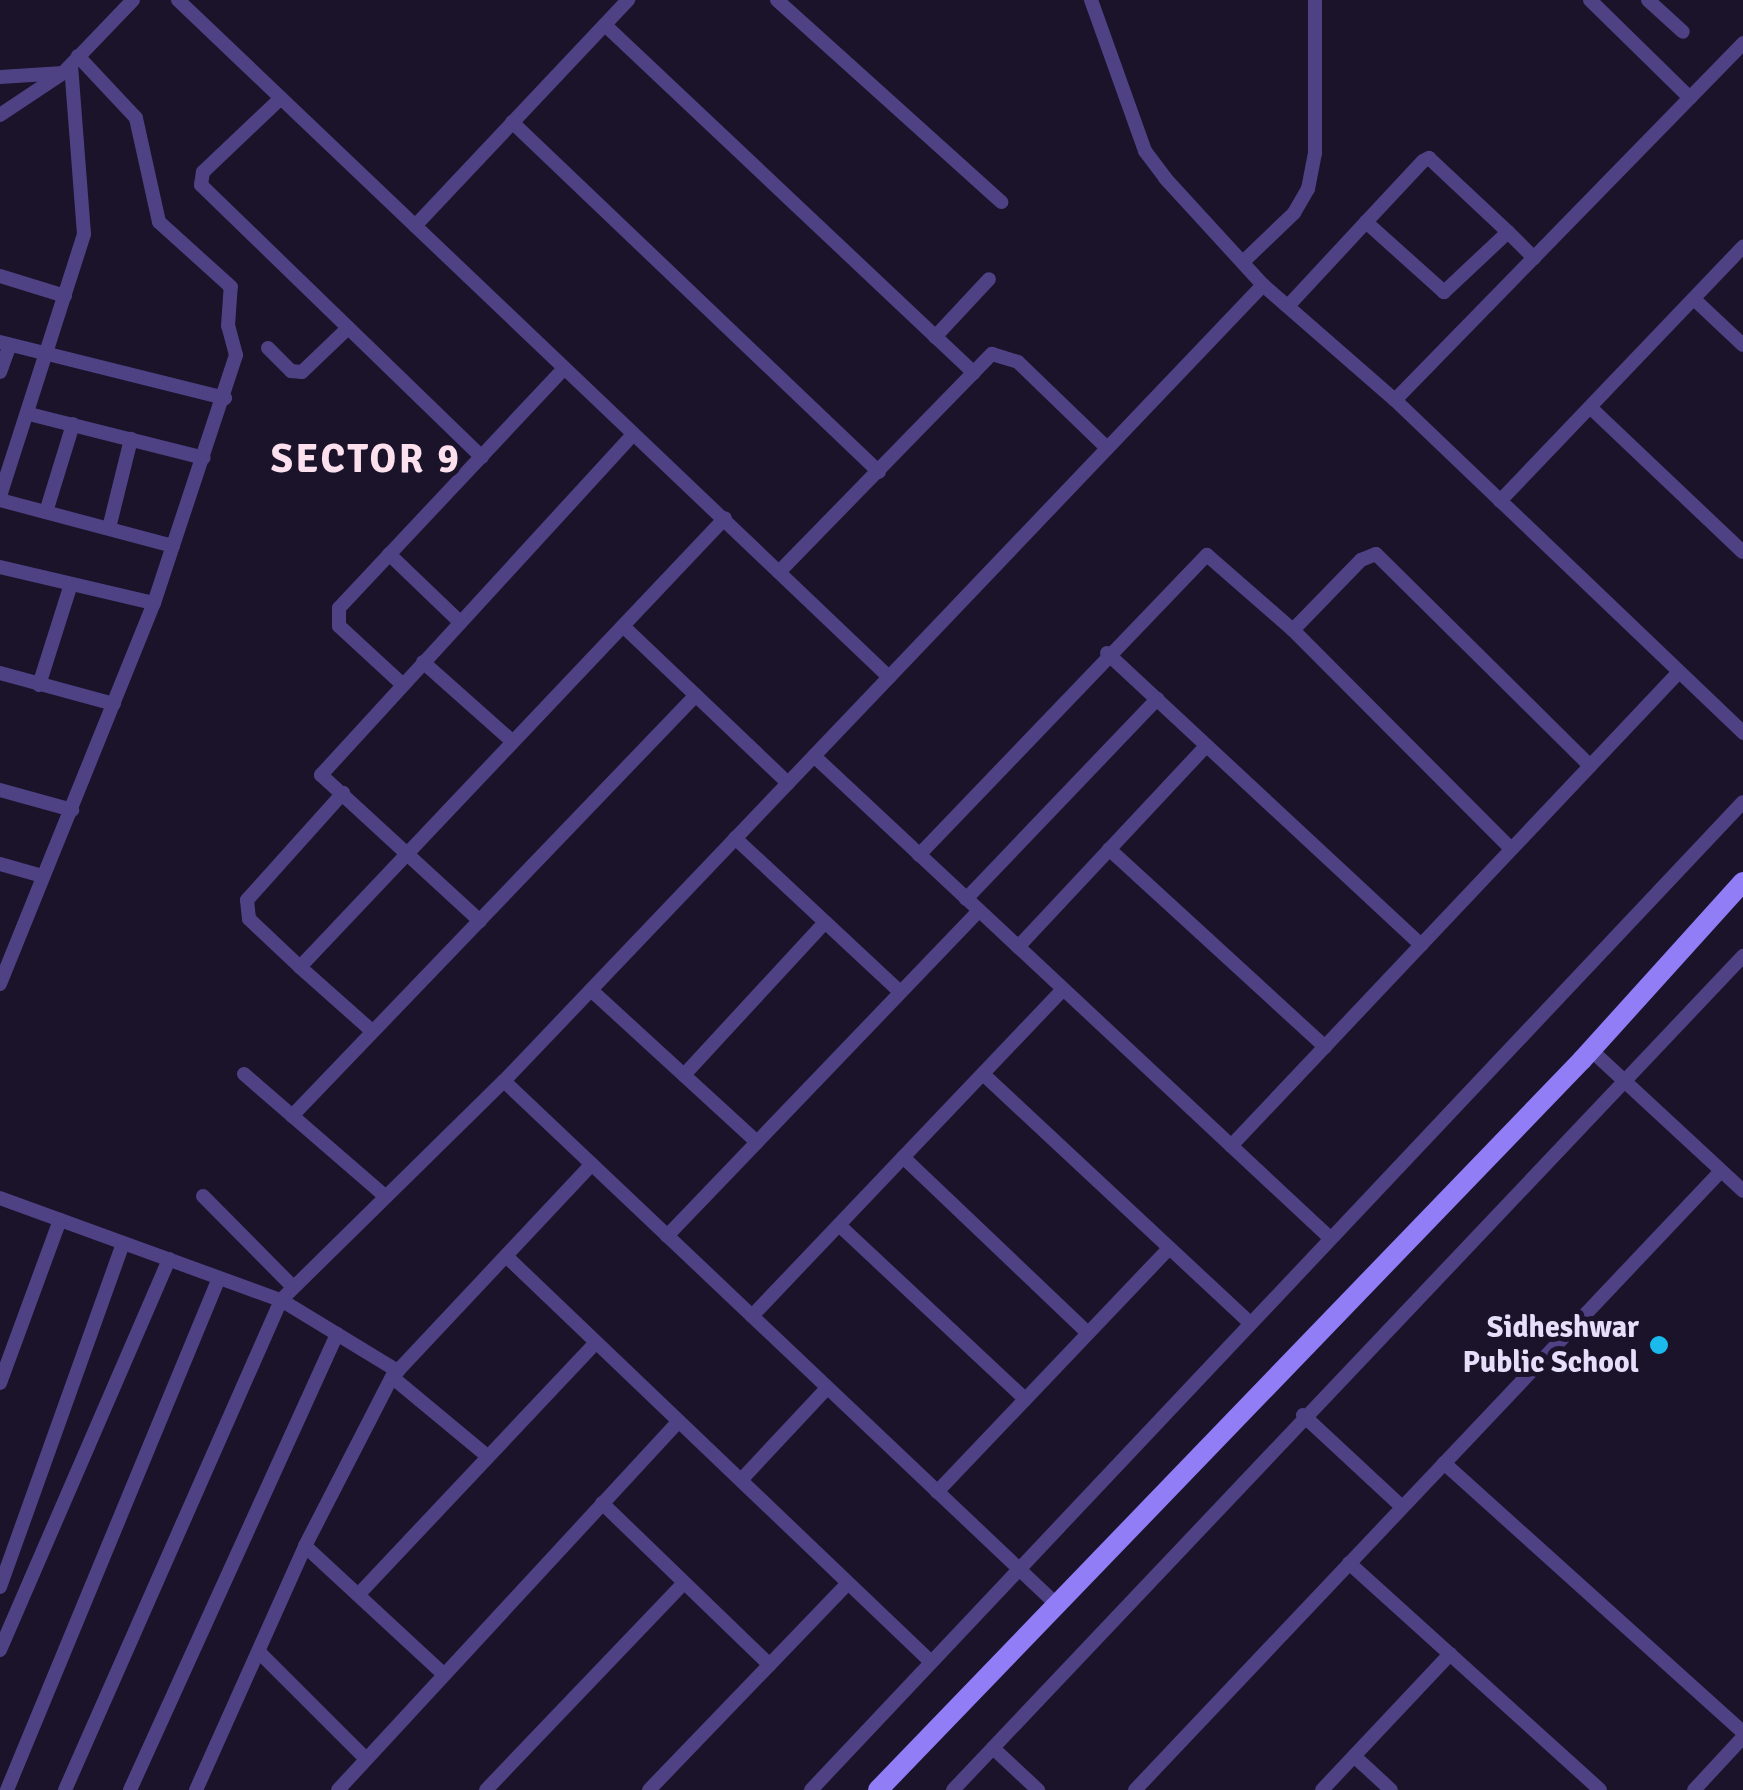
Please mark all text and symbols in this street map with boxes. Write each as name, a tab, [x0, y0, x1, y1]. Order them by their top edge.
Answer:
district label: SECTOR 9	[271, 435, 461, 483]
place label: Sidheshwar Public School	[1462, 1310, 1639, 1380]
marker: Sidheshwar Public School	[1648, 1334, 1670, 1356]

